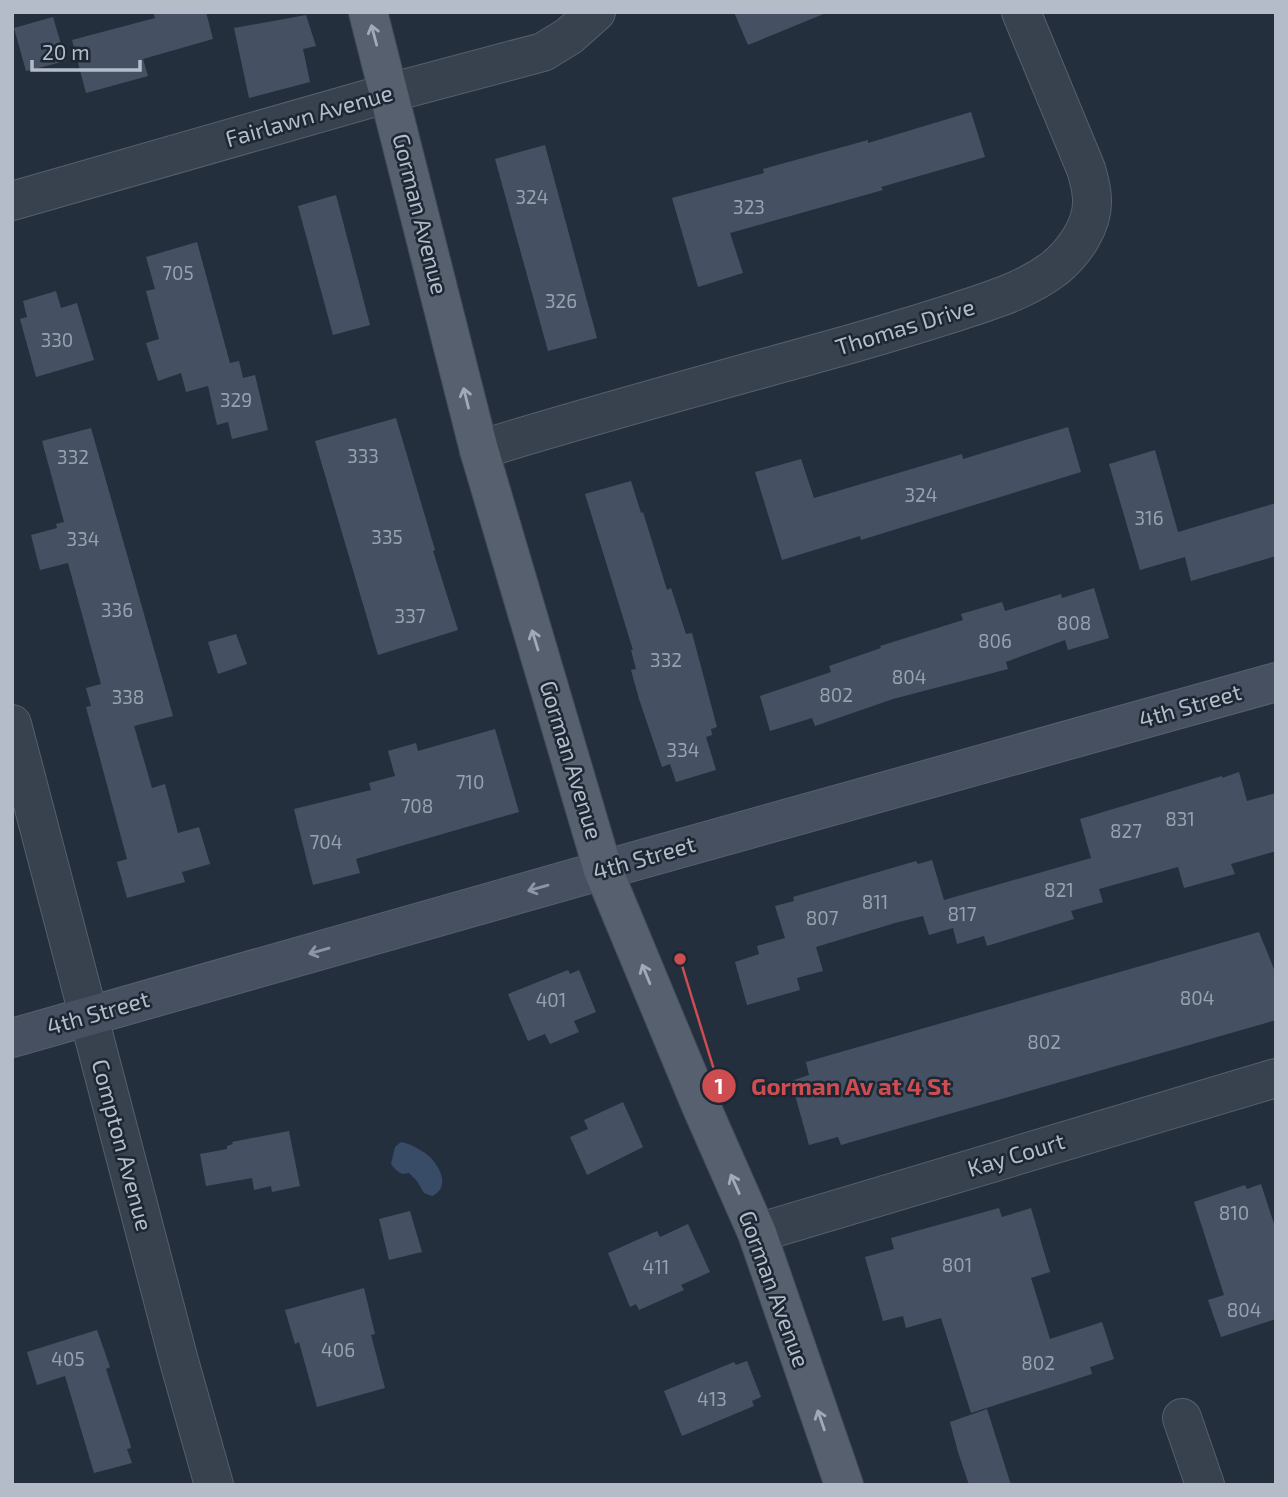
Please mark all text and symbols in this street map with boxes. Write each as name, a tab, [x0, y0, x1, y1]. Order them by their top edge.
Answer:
one-way arrow	[366, 24, 379, 46]
scale bar	[32, 28, 140, 72]
text: 20 m	[42, 39, 90, 64]
street label: Fairlawn Avenue	[222, 78, 396, 152]
street label: Gorman Avenue	[387, 131, 454, 297]
house number: 324	[516, 185, 548, 208]
house number: 323	[733, 195, 765, 218]
house number: 705	[162, 261, 194, 284]
house number: 326	[545, 289, 577, 312]
street label: Thomas Drive	[832, 292, 978, 360]
house number: 330	[41, 328, 73, 351]
one-way arrow	[459, 387, 472, 410]
house number: 329	[220, 388, 252, 411]
house number: 333	[347, 444, 379, 467]
house number: 332	[57, 445, 89, 468]
house number: 324	[905, 483, 937, 506]
house number: 316	[1135, 506, 1164, 529]
house number: 335	[371, 525, 403, 548]
house number: 334	[67, 527, 99, 550]
house number: 336	[101, 598, 133, 621]
house number: 337	[395, 604, 426, 627]
house number: 808	[1057, 611, 1091, 634]
one-way arrow	[528, 629, 541, 651]
house number: 806	[978, 629, 1012, 652]
house number: 332	[650, 648, 682, 671]
house number: 804	[892, 665, 926, 688]
street label: Gorman Avenue	[535, 677, 609, 842]
street label: 4th Street	[1135, 677, 1244, 733]
house number: 802	[819, 683, 853, 706]
house number: 338	[112, 685, 144, 708]
house number: 334	[667, 738, 699, 761]
house number: 710	[456, 770, 484, 793]
house number: 708	[401, 794, 433, 817]
house number: 831	[1165, 807, 1195, 830]
house number: 827	[1110, 819, 1142, 842]
street label: 4th Street	[589, 829, 698, 885]
house number: 704	[310, 830, 342, 853]
house number: 821	[1044, 878, 1074, 901]
one-way arrow	[527, 883, 549, 896]
house number: 811	[862, 890, 888, 913]
house number: 817	[948, 902, 977, 925]
house number: 807	[806, 906, 839, 929]
one-way arrow	[308, 945, 330, 958]
one-way arrow	[639, 964, 652, 986]
street label: 4th Street	[43, 984, 152, 1040]
house number: 804	[1180, 986, 1214, 1009]
house number: 401	[536, 988, 566, 1011]
house number: 802	[1027, 1030, 1061, 1053]
street label: Compton Avenue	[87, 1056, 159, 1234]
callout: Gorman Av at 4 St	[702, 1064, 966, 1109]
text: Gorman Av at 4 St	[751, 1071, 951, 1100]
text: 1	[714, 1073, 724, 1098]
street label: Kay Court	[964, 1126, 1068, 1182]
one-way arrow	[728, 1174, 741, 1195]
house number: 810	[1219, 1201, 1249, 1224]
street label: Gorman Avenue	[734, 1207, 816, 1371]
house number: 801	[942, 1253, 972, 1276]
house number: 411	[643, 1255, 669, 1278]
house number: 804	[1227, 1298, 1261, 1321]
house number: 406	[321, 1338, 355, 1361]
house number: 405	[51, 1347, 85, 1370]
house number: 802	[1021, 1351, 1055, 1374]
house number: 413	[697, 1387, 727, 1410]
one-way arrow	[814, 1410, 826, 1432]

